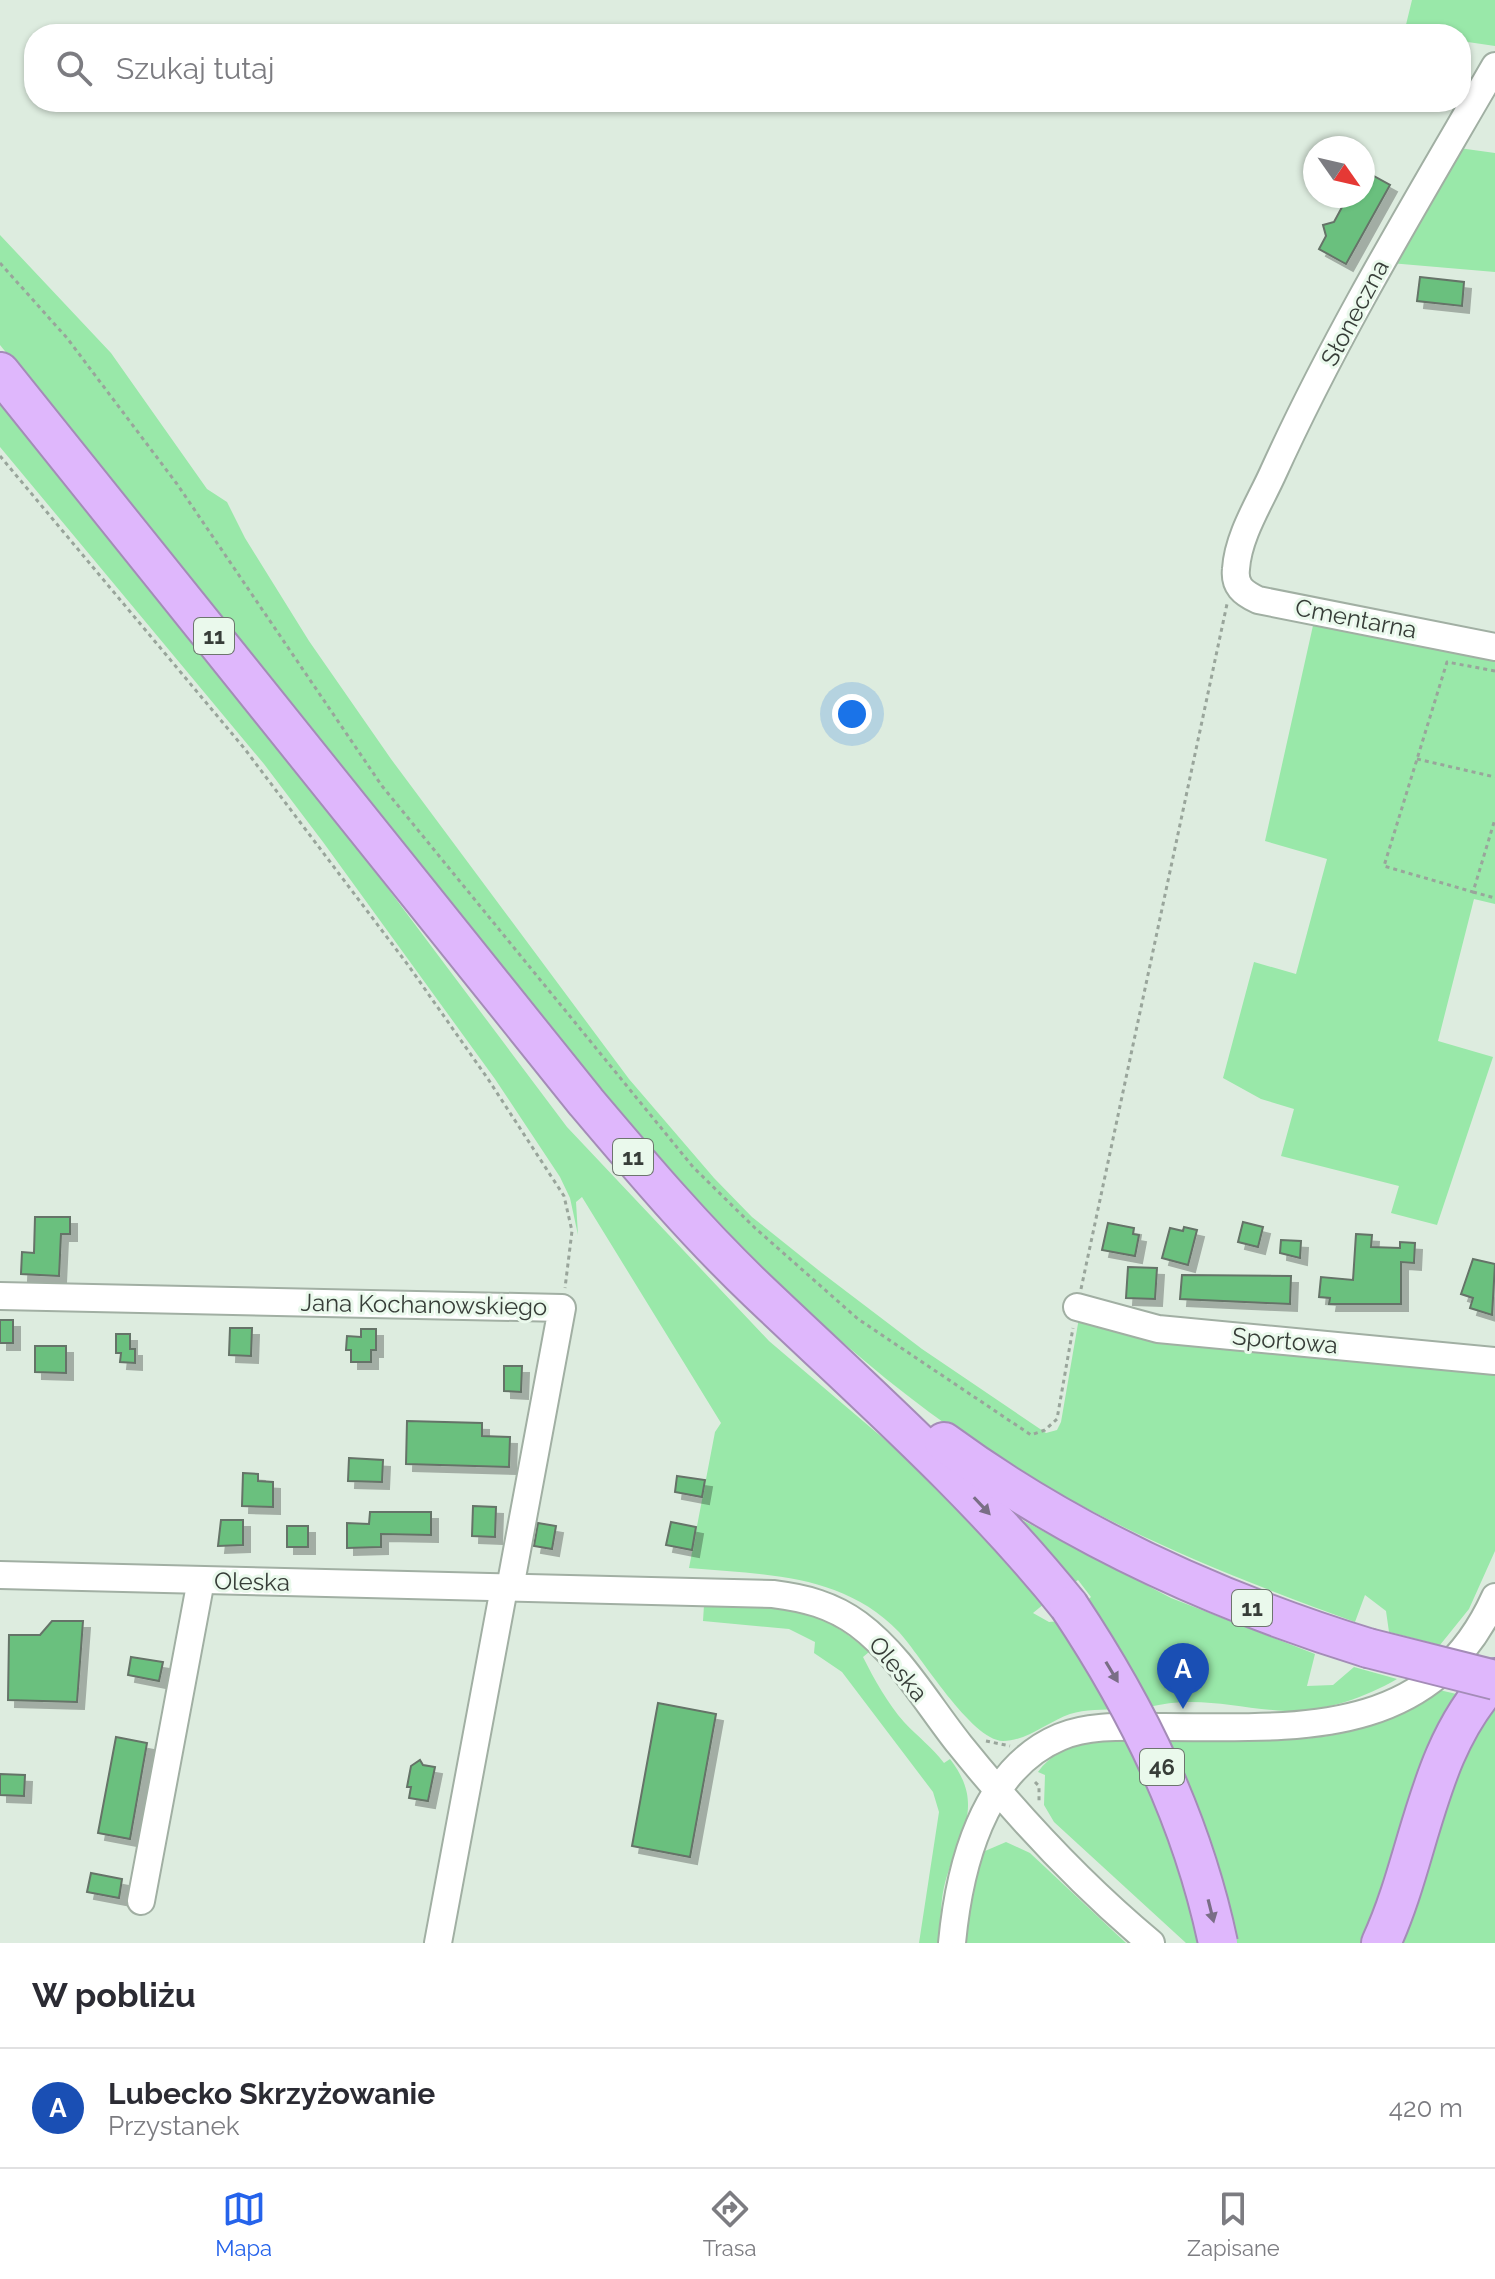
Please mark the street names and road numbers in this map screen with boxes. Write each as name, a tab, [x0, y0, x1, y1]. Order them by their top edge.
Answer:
street label: Słoneczna	[1315, 255, 1395, 371]
street label: Cmentarna	[1293, 593, 1419, 644]
road number: 11	[194, 618, 234, 654]
road number: 11	[613, 1139, 653, 1175]
street label: Jana Kochanowskiego	[300, 1288, 548, 1321]
street label: Sportowa	[1231, 1321, 1339, 1360]
street label: Oleska	[214, 1566, 290, 1597]
road number: 11	[1232, 1590, 1272, 1626]
street label: Oleska	[863, 1630, 934, 1707]
road number: 46	[1140, 1749, 1184, 1785]

